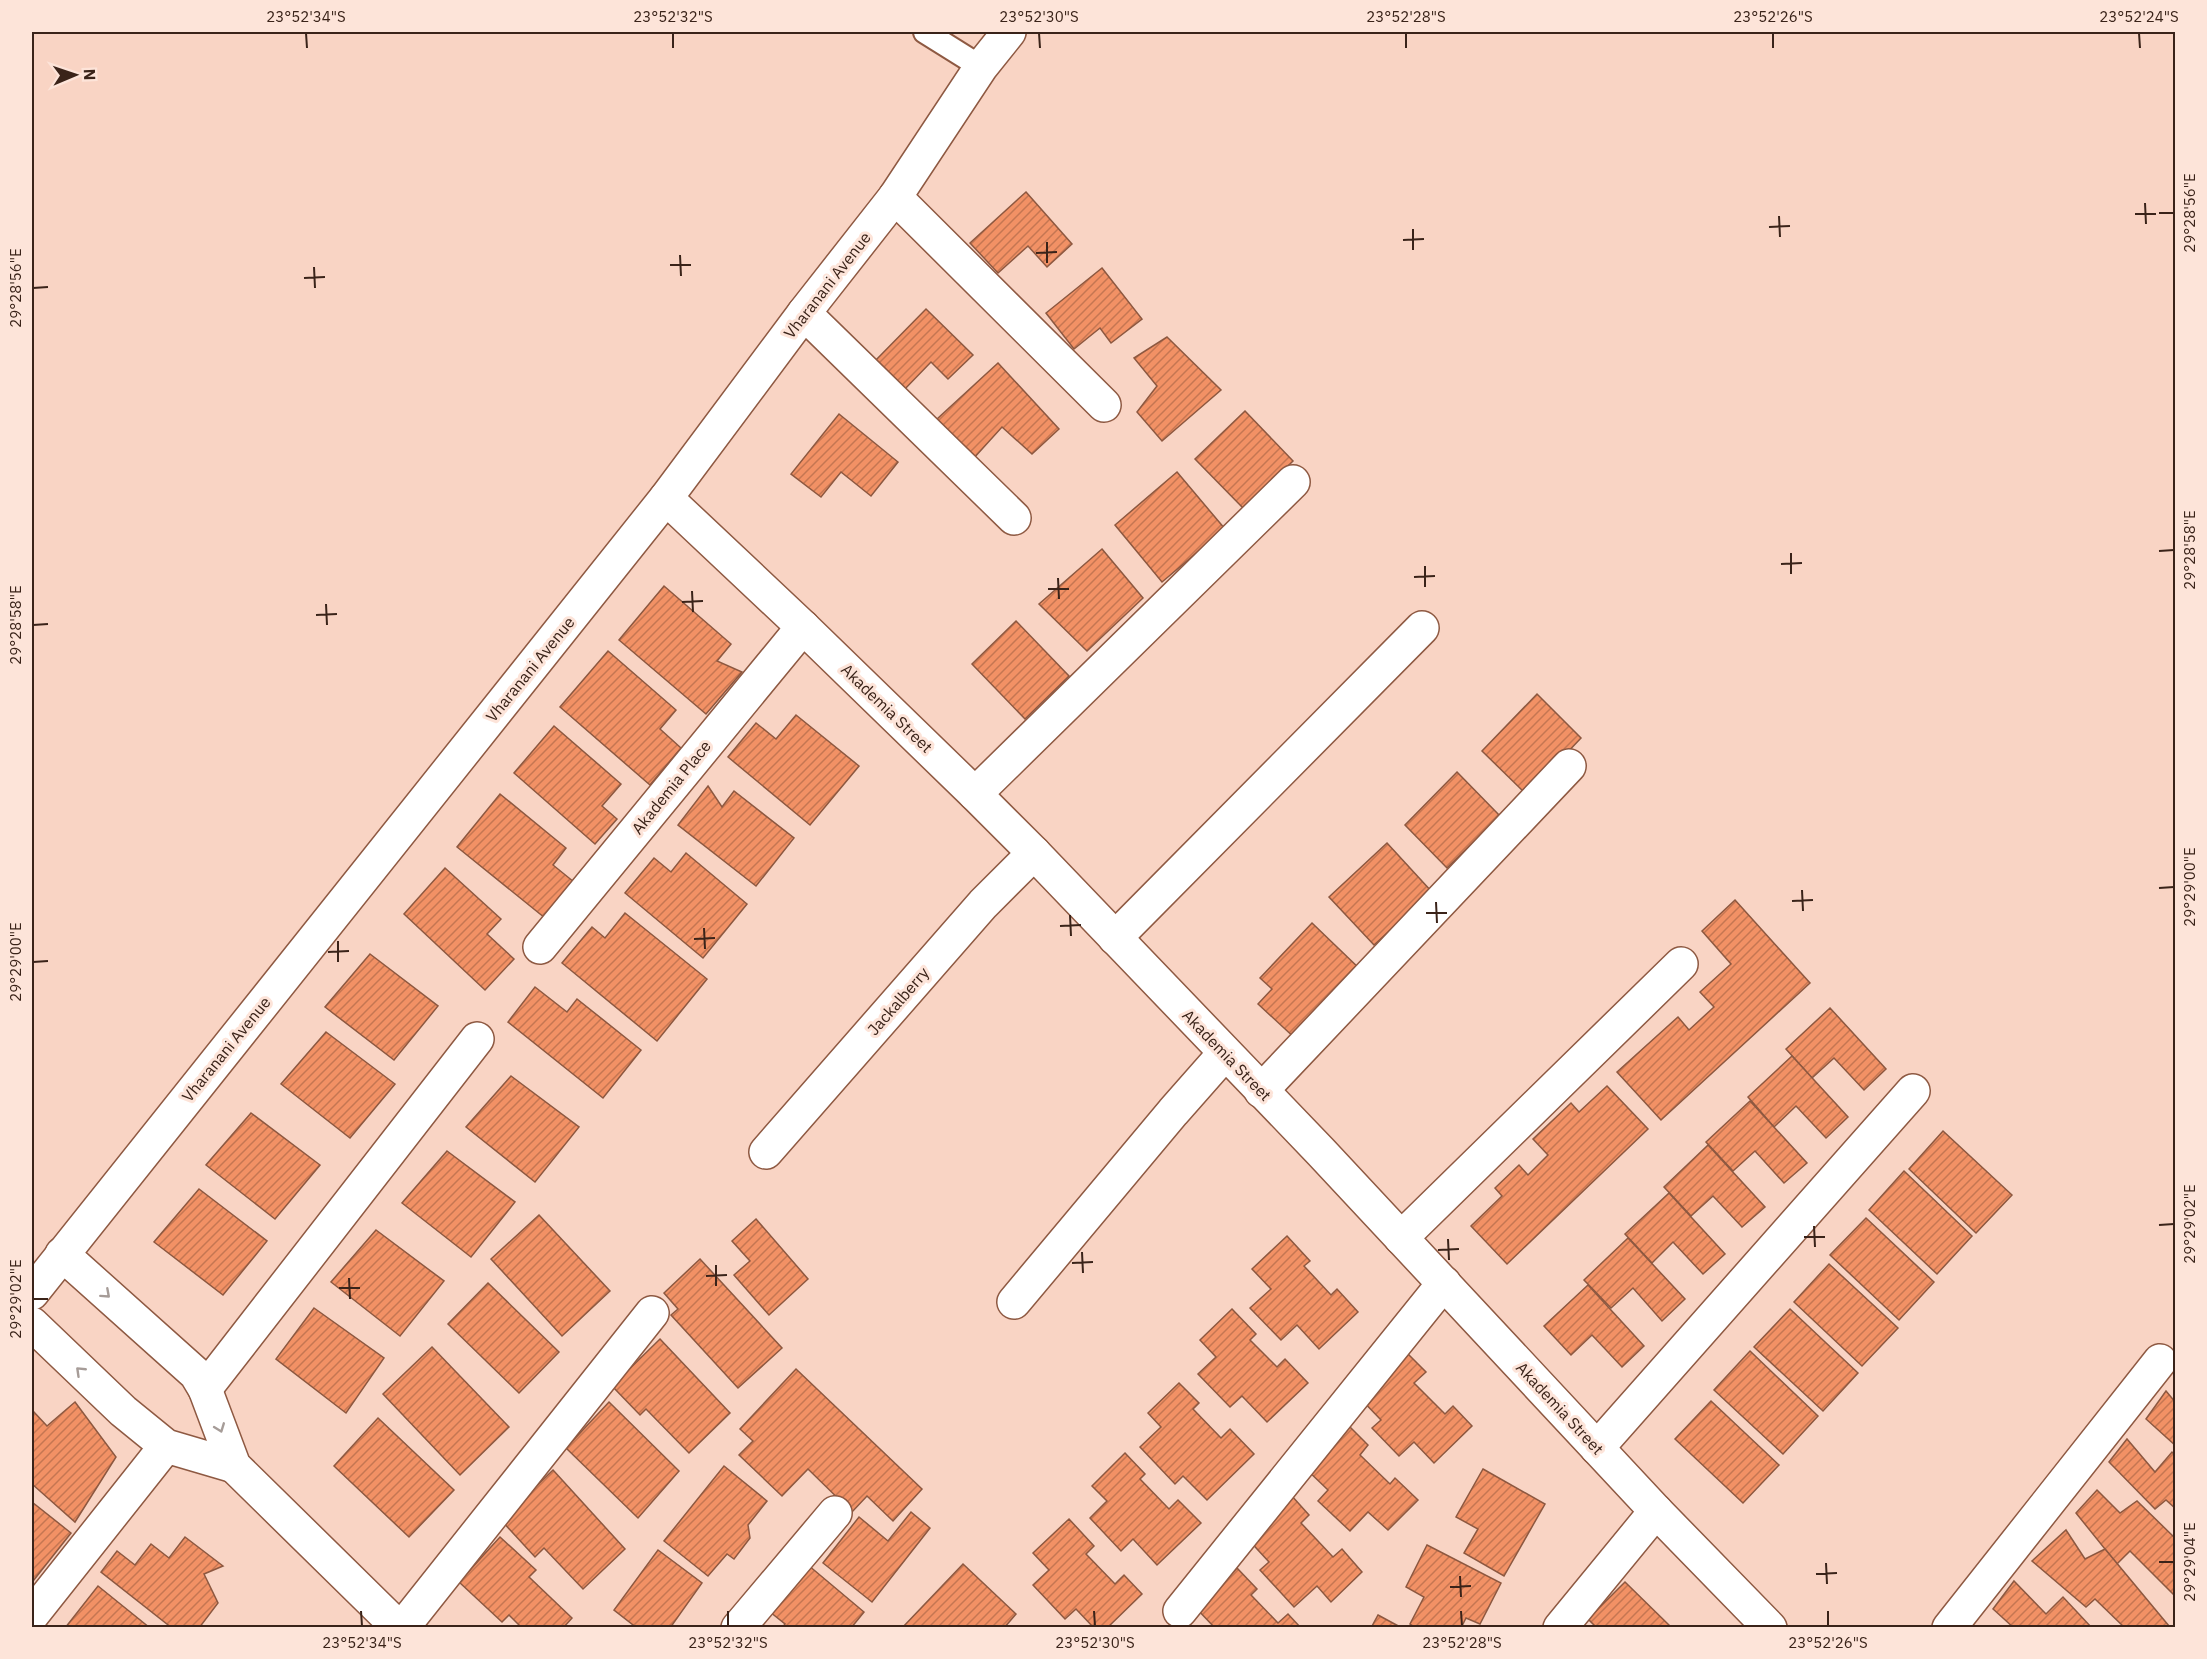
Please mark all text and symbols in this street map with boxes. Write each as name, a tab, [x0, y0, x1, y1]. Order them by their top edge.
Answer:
text: 23°52'34"S	[266, 7, 346, 26]
text: 23°52'32"S	[633, 7, 713, 26]
text: 23°52'30"S	[999, 7, 1079, 26]
text: 23°52'28"S	[1366, 7, 1446, 26]
text: 23°52'26"S	[1733, 7, 1813, 26]
text: 23°52'24"S	[2099, 7, 2179, 26]
north arrow	[45, 45, 105, 105]
text: N	[80, 68, 100, 81]
text: 29°28'56"E	[2180, 173, 2199, 253]
street label: Vharanani Avenue	[779, 228, 875, 342]
text: 29°28'56"E	[6, 248, 25, 328]
text: 29°28'58"E	[2180, 510, 2199, 590]
text: 29°28'58"E	[6, 585, 25, 665]
street label: Vharanani Avenue	[481, 612, 579, 726]
street label: Akademia Street	[837, 659, 937, 757]
street label: Akademia Place	[627, 736, 715, 838]
text: 29°29'00"E	[2180, 847, 2199, 927]
text: 29°29'00"E	[6, 922, 25, 1002]
street label: Jackalberry	[863, 963, 933, 1039]
street label: Vharanani Avenue	[177, 992, 275, 1106]
street label: Akademia Street	[1178, 1005, 1276, 1105]
text: 29°29'02"E	[2180, 1184, 2199, 1264]
text: 29°29'02"E	[6, 1259, 25, 1339]
one-way arrow	[99, 1287, 110, 1298]
street label: Akademia Street	[1512, 1358, 1608, 1458]
one-way arrow	[77, 1367, 88, 1378]
one-way arrow	[212, 1422, 225, 1433]
text: 29°29'04"E	[2180, 1522, 2199, 1602]
text: 23°52'34"S	[322, 1633, 402, 1652]
text: 23°52'32"S	[688, 1633, 768, 1652]
text: 23°52'30"S	[1055, 1633, 1135, 1652]
text: 23°52'28"S	[1422, 1633, 1502, 1652]
text: 23°52'26"S	[1788, 1633, 1868, 1652]

